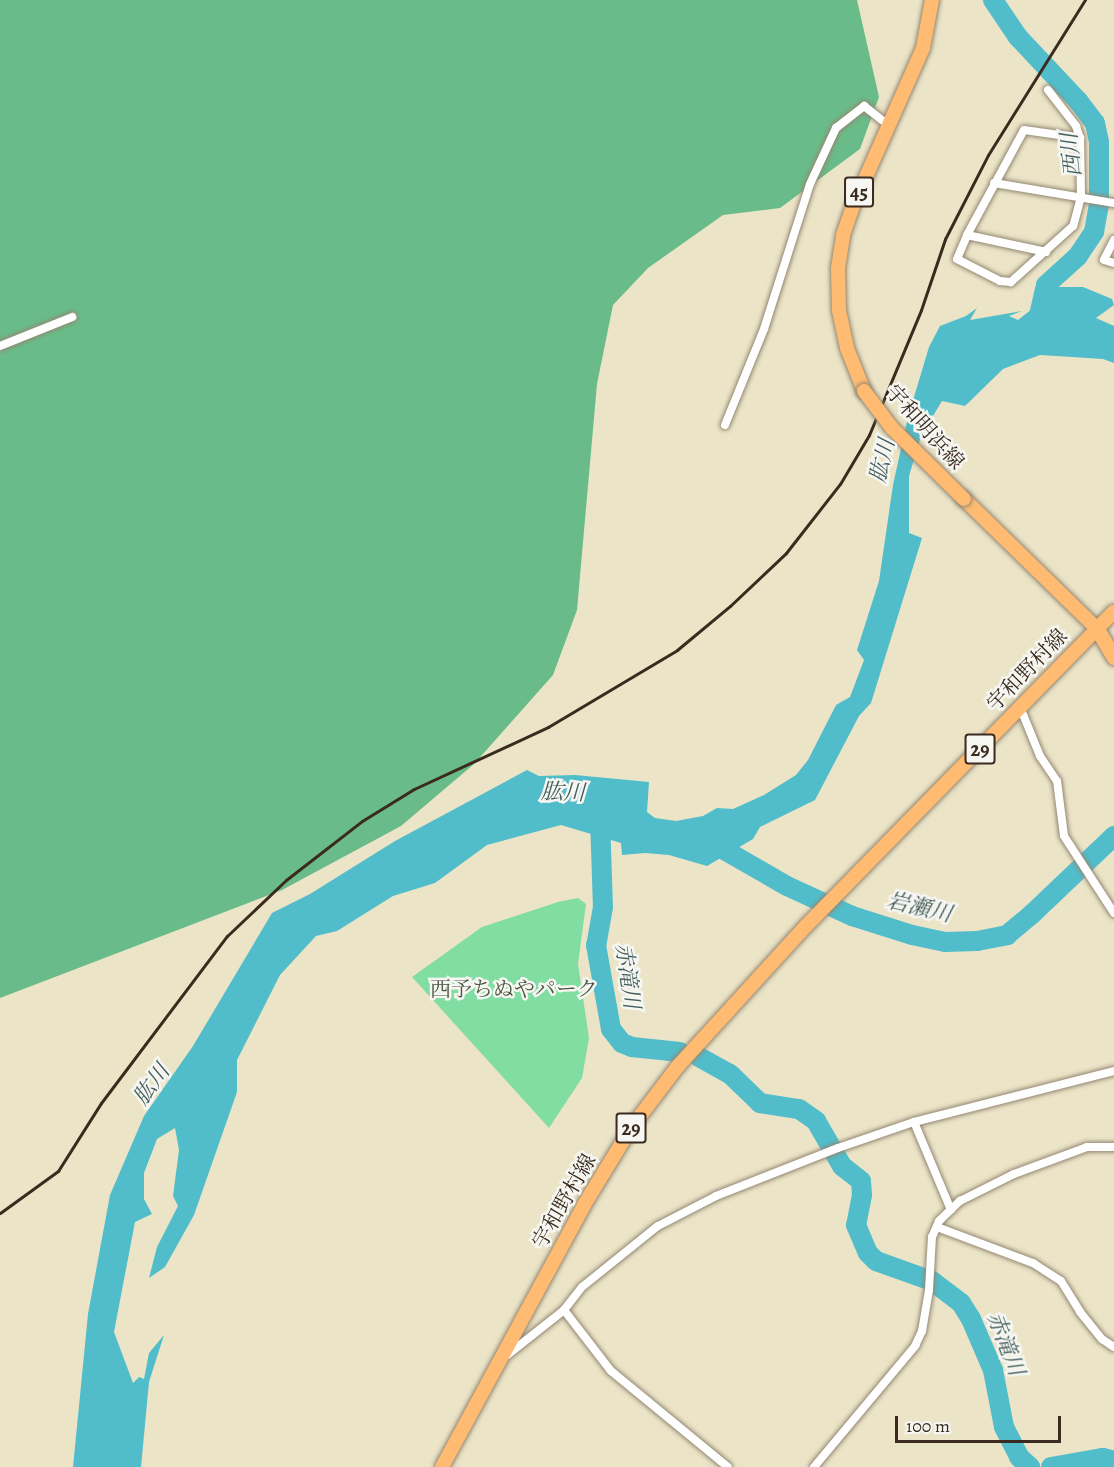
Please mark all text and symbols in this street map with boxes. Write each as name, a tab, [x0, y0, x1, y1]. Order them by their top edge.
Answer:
water label: 西川	[1057, 132, 1087, 178]
road number: 45	[844, 175, 874, 209]
street label: 宇和明浜線	[881, 380, 969, 474]
water label: 肱川	[865, 437, 901, 485]
street label: 宇和野村線	[981, 623, 1073, 717]
road number: 29	[964, 732, 996, 766]
water label: 肱川	[541, 779, 585, 807]
water label: 岩瀬川	[884, 888, 954, 928]
water label: 赤滝川	[609, 941, 645, 1011]
park label: 西予ちぬやパーク	[430, 976, 598, 1002]
water label: 肱川	[128, 1059, 176, 1111]
road number: 29	[614, 1111, 648, 1145]
street label: 宇和野村線	[527, 1149, 601, 1253]
water label: 赤滝川	[981, 1308, 1029, 1380]
scale bar	[898, 1404, 1064, 1442]
text: 100 m	[906, 1414, 950, 1438]

